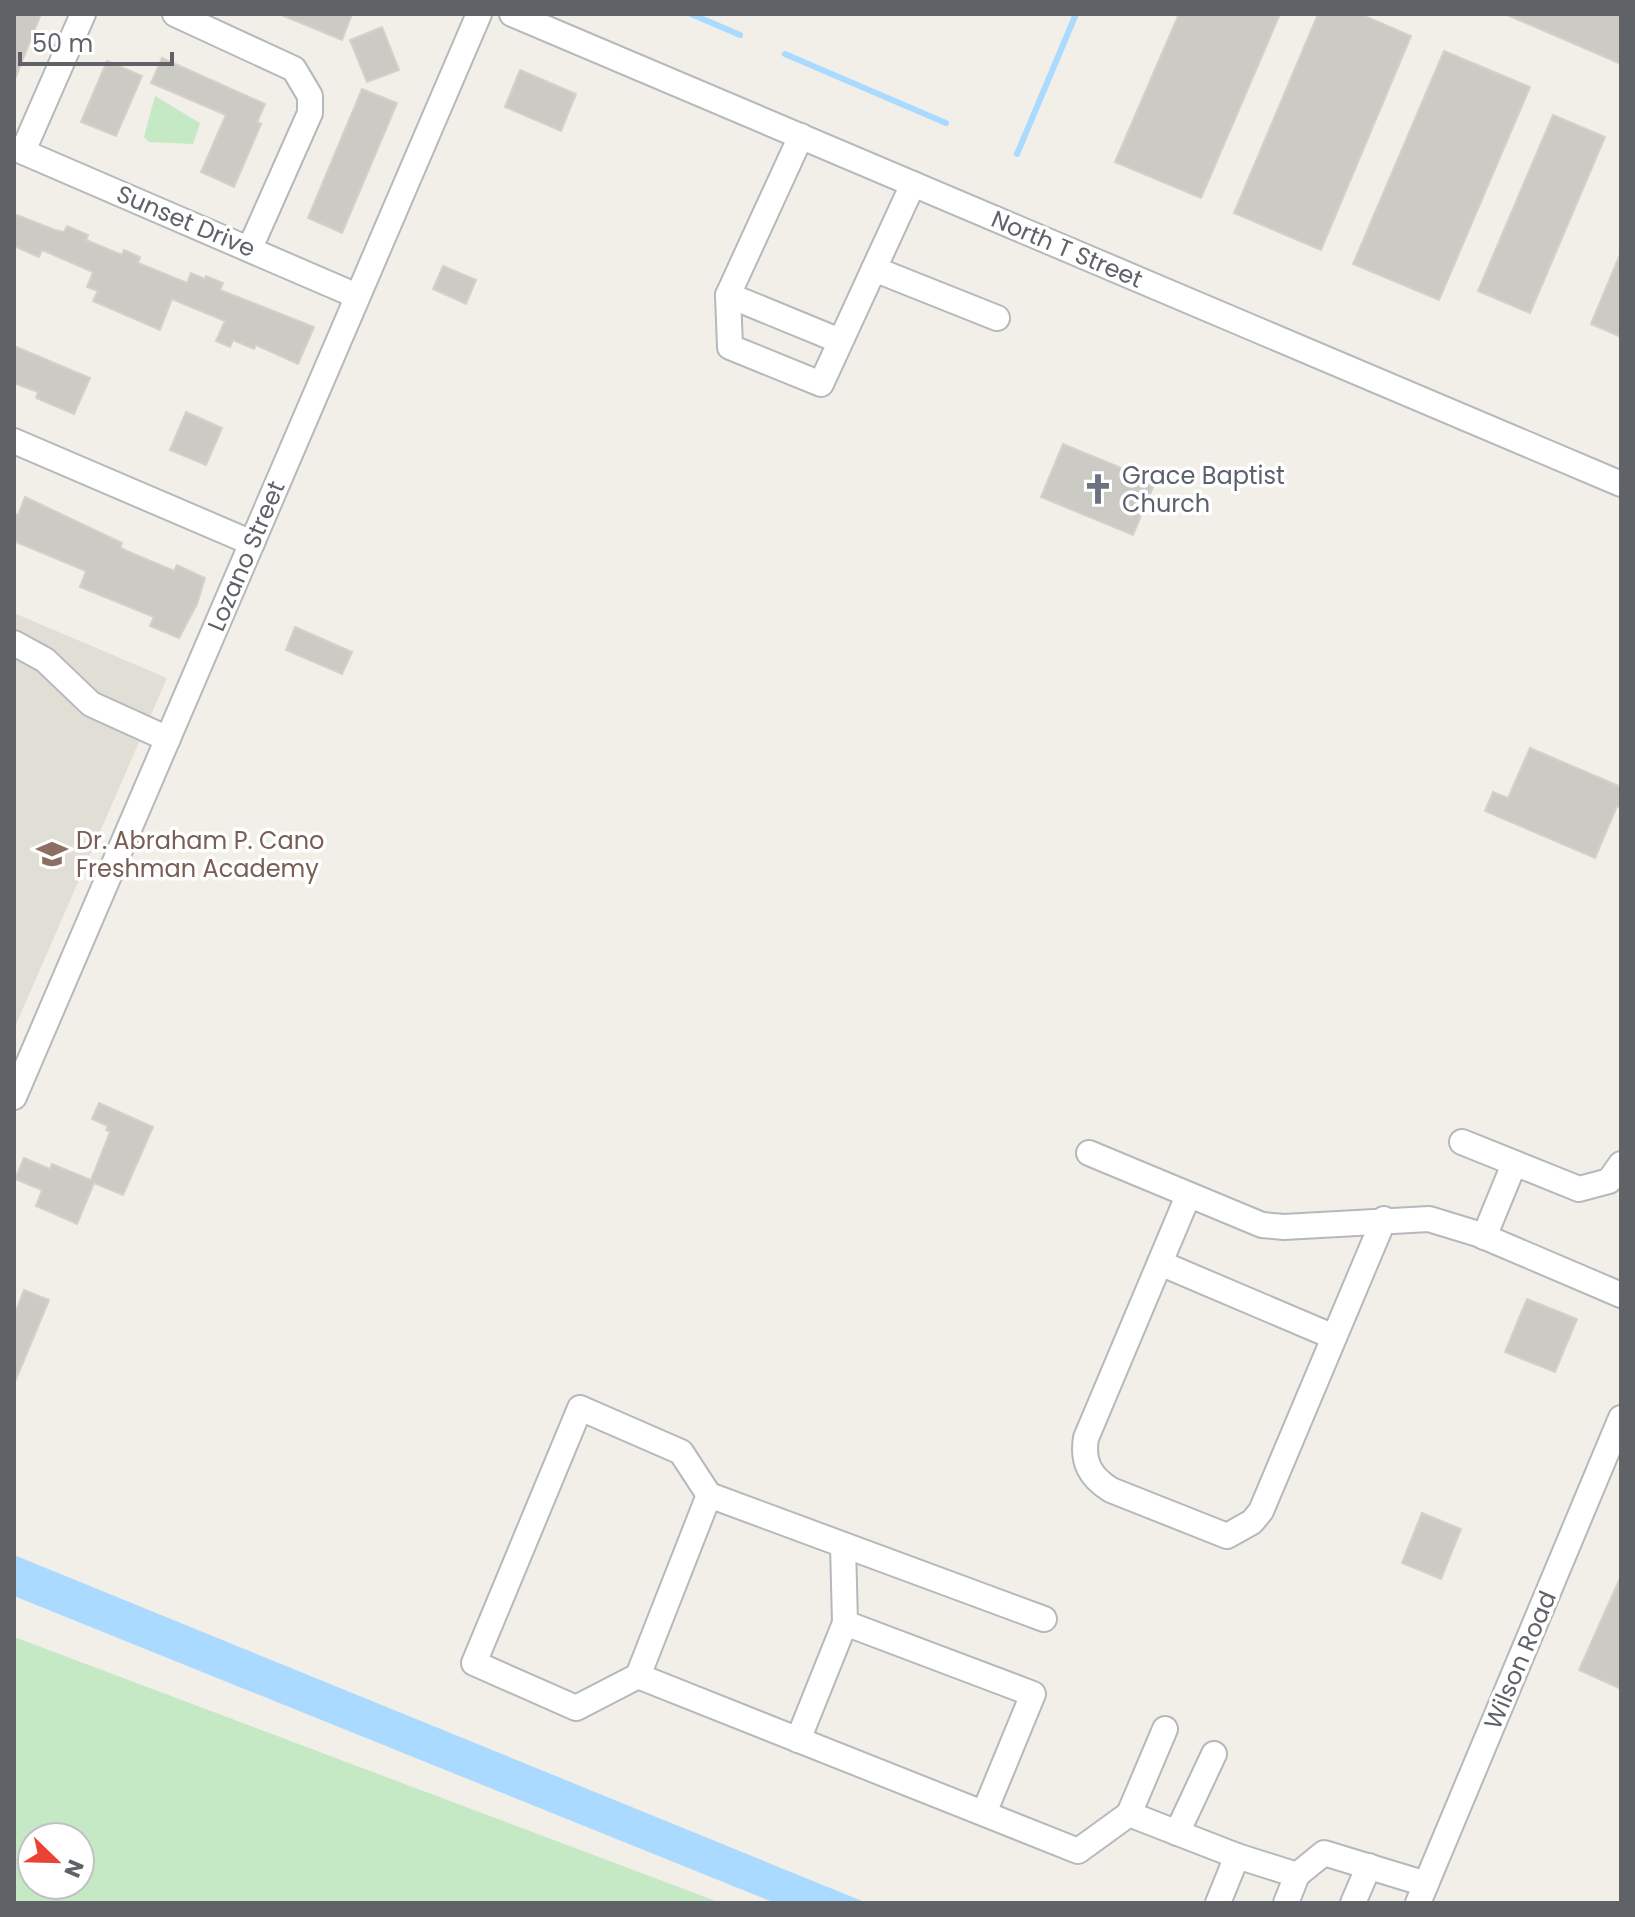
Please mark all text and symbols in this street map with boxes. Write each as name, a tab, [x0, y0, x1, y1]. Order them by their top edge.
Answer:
scale bar	[20, 16, 172, 66]
text: 50 m	[32, 27, 93, 60]
street label: Sunset Drive	[112, 177, 260, 265]
street label: North T Street	[986, 202, 1148, 296]
place label: Grace Baptist Church	[1122, 459, 1285, 520]
church icon: Grace Baptist Church	[1081, 472, 1115, 506]
street label: Lozano Street	[199, 476, 293, 636]
place label: Dr. Abraham P. Cano Freshman Academy	[76, 824, 324, 885]
school or university icon: Dr. Abraham P. Cano Freshman Academy	[35, 837, 69, 871]
street label: Wilson Road	[1476, 1586, 1564, 1734]
north arrow	[16, 1821, 96, 1901]
text: N	[56, 1855, 91, 1882]

